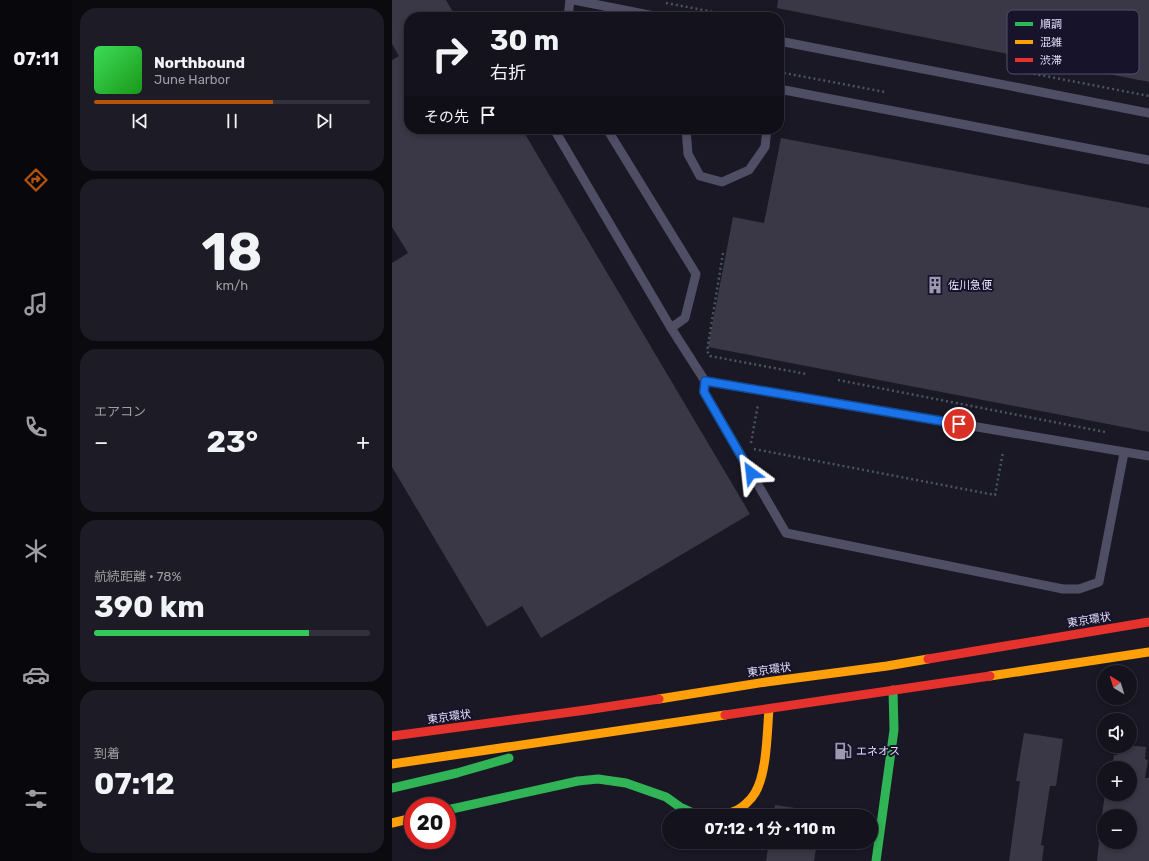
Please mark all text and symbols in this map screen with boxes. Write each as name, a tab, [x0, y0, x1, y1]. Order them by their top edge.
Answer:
legend	[1007, 10, 1139, 74]
text: 順調	[1040, 18, 1062, 31]
text: 30 m	[490, 24, 559, 57]
icon: right	[424, 28, 476, 80]
text: 混雑	[1040, 36, 1062, 49]
text: 07:11	[13, 48, 59, 70]
text: Northbound	[154, 54, 245, 72]
text: 渋滞	[1040, 54, 1062, 67]
text: 右折	[490, 62, 526, 84]
text: June Harbor	[154, 72, 230, 87]
icon: arrive	[477, 104, 499, 126]
text: その先	[424, 108, 469, 126]
icon: previous	[129, 110, 151, 132]
icon: pause	[221, 110, 243, 132]
icon: next	[313, 110, 335, 132]
icon: directions	[22, 166, 50, 194]
text: 18	[201, 221, 263, 283]
building icon: 佐川急便	[925, 275, 945, 295]
text: km/h	[216, 278, 248, 293]
place label: 佐川急便	[948, 279, 993, 292]
icon: music	[22, 290, 50, 318]
text: エアコン	[94, 404, 146, 419]
pin	[942, 407, 976, 441]
icon: phone	[22, 413, 50, 441]
icon: arrive	[948, 413, 970, 435]
text: 23°	[206, 424, 258, 460]
text: −	[94, 429, 108, 456]
text: +	[356, 429, 370, 456]
position arrow	[730, 452, 772, 494]
icon: climate	[22, 537, 50, 565]
text: 航続距離 · 78%	[94, 569, 182, 584]
text: 390 km	[94, 589, 205, 625]
street label: 東京環状	[1066, 610, 1113, 630]
street label: 東京環状	[746, 660, 793, 679]
icon: car	[22, 661, 50, 689]
north arrow	[1097, 665, 1137, 705]
map controls	[1097, 665, 1137, 849]
street label: 東京環状	[426, 707, 473, 726]
button: sound	[1097, 713, 1137, 753]
fuel station icon: エネオス	[833, 741, 853, 761]
place label: エネオス	[856, 745, 900, 758]
text: 到着	[94, 746, 120, 761]
button: +	[1097, 761, 1137, 801]
text: 07:12	[94, 766, 175, 802]
icon: filters	[22, 785, 50, 813]
speed limit sign: 20	[404, 797, 456, 849]
button: −	[1097, 809, 1137, 849]
text: 07:12 · 1 分 · 110 m	[705, 820, 835, 838]

